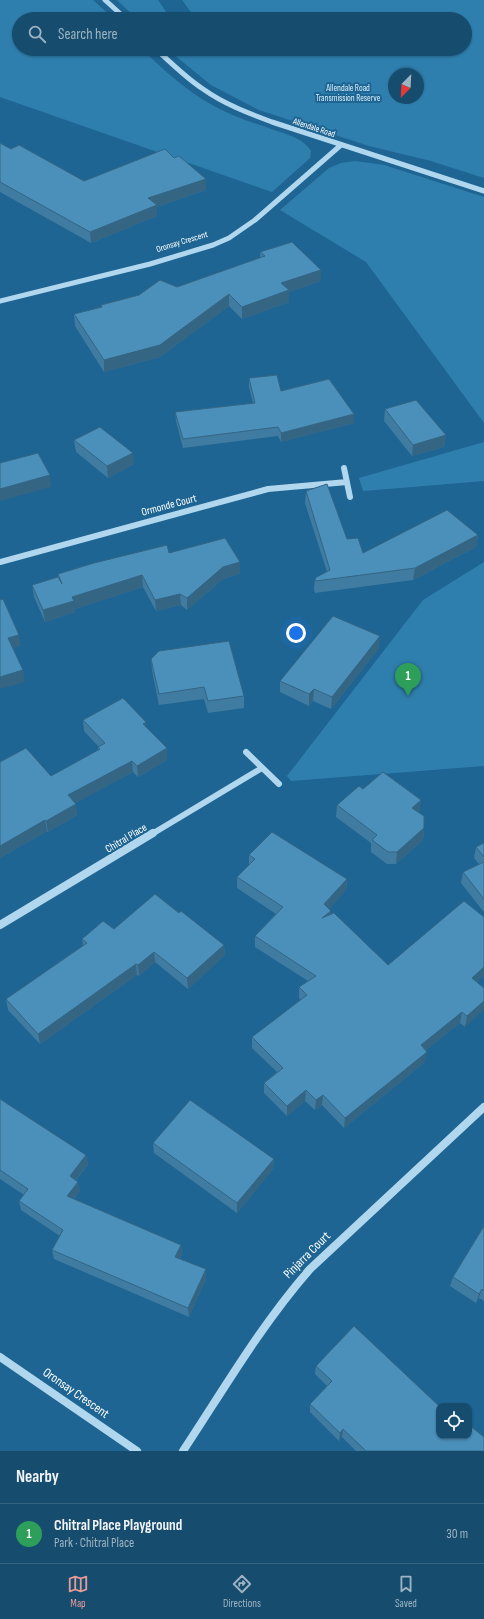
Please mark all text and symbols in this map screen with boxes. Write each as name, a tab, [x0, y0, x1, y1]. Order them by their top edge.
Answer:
search box	[12, 12, 472, 56]
icon: search	[26, 23, 48, 45]
text: Search here	[58, 25, 118, 44]
north arrow	[388, 68, 424, 104]
park label: Allendale Road Transmission Reserve	[316, 83, 381, 104]
street label: Allendale Road	[291, 116, 337, 140]
street label: Oronsay Crescent	[155, 229, 209, 255]
street label: Ormonde Court	[140, 491, 199, 519]
your location	[286, 623, 306, 643]
pin: 1	[395, 663, 421, 696]
street label: Chitral Place	[103, 821, 149, 855]
street label: Pinjarra Court	[280, 1228, 334, 1282]
street label: Oronsay Crescent	[40, 1364, 112, 1422]
map controls	[436, 1403, 472, 1439]
button: locate	[436, 1403, 472, 1439]
text: Nearby	[16, 1467, 59, 1487]
text: Chitral Place Playground	[54, 1516, 182, 1535]
text: 1	[26, 1526, 32, 1542]
text: 30 m	[446, 1526, 468, 1542]
text: Park · Chitral Place	[54, 1535, 134, 1551]
tab: Map	[67, 1573, 89, 1610]
tab: Directions	[223, 1573, 261, 1610]
tab: Saved	[395, 1573, 417, 1610]

